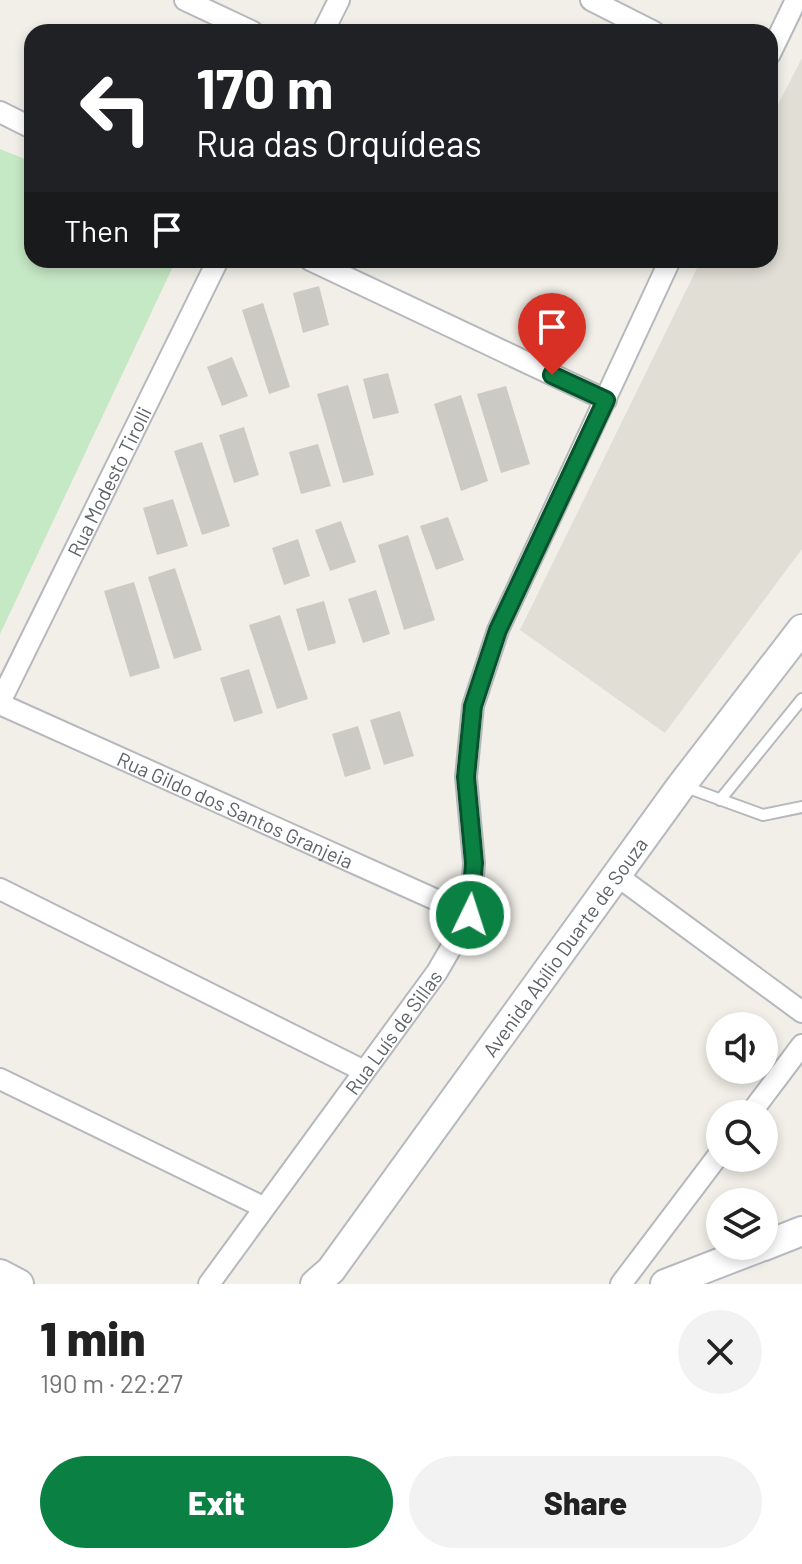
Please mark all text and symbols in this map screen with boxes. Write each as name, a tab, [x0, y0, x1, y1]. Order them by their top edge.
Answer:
text: 170 m	[196, 53, 333, 120]
icon: left	[64, 56, 168, 160]
text: Rua das Orquídeas	[196, 121, 482, 164]
icon: arrive	[145, 208, 189, 252]
text: Then	[64, 212, 129, 248]
pin	[518, 293, 586, 375]
icon: arrive	[530, 305, 574, 349]
street label: Rua Modesto Tirolli	[62, 403, 156, 560]
street label: Rua Gildo dos Santos Granjeia	[114, 746, 357, 873]
street label: Avenida Abílio Duarte de Souza	[477, 833, 652, 1061]
position arrow	[428, 873, 512, 957]
street label: Rua Luís de Sillas	[340, 965, 447, 1099]
map controls	[706, 1012, 778, 1260]
button: sound	[706, 1012, 778, 1084]
button: search	[706, 1100, 778, 1172]
button: layers	[706, 1188, 778, 1260]
text: 1 min	[40, 1308, 146, 1366]
button: close	[678, 1310, 762, 1394]
text: 190 m · 22:27	[40, 1367, 183, 1398]
button: Exit	[40, 1456, 393, 1548]
button: Share	[409, 1456, 762, 1548]

